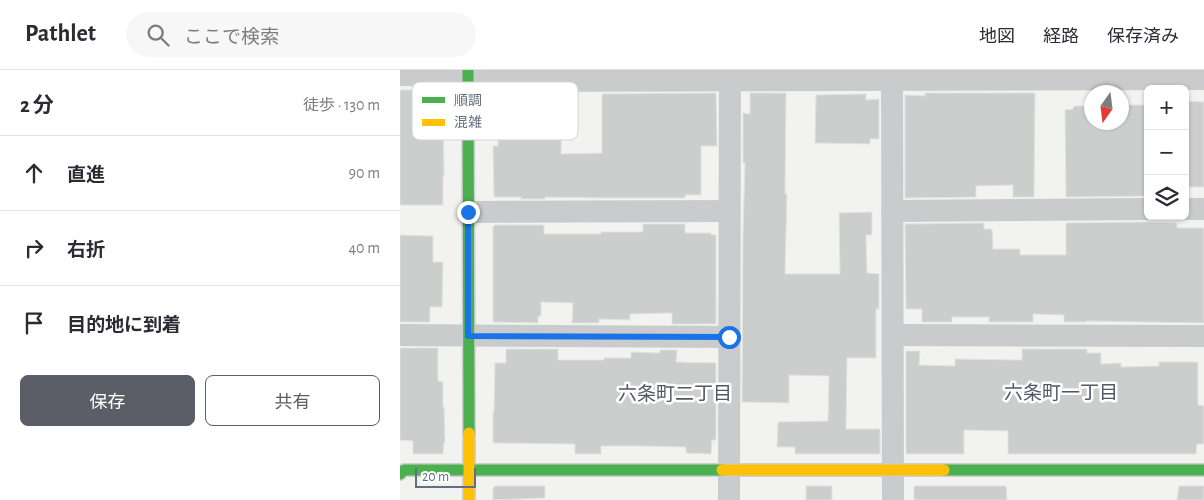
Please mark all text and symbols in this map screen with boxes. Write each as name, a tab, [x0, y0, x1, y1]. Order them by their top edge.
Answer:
search box	[126, 12, 476, 57]
icon: search	[144, 21, 172, 49]
text: Pathlet	[25, 22, 96, 46]
text: ここで検索	[184, 28, 279, 47]
text: 地図	[979, 28, 1015, 46]
text: 経路	[1043, 28, 1079, 46]
text: 保存済み	[1107, 28, 1179, 46]
legend	[412, 82, 578, 140]
north arrow	[1084, 85, 1129, 130]
map controls	[1144, 85, 1189, 220]
button: +	[1144, 85, 1189, 130]
text: 順調	[454, 94, 482, 108]
text: 2 分	[20, 95, 54, 116]
text: 徒歩 · 130 m	[303, 97, 380, 113]
text: 混雑	[454, 114, 482, 130]
button: −	[1144, 130, 1189, 175]
icon: ahead	[20, 159, 48, 187]
text: 90 m	[349, 165, 380, 181]
text: 直進	[67, 166, 105, 185]
button: layers	[1144, 175, 1189, 220]
route end	[457, 201, 480, 224]
icon: right	[20, 234, 48, 262]
text: 40 m	[348, 240, 380, 256]
text: 右折	[67, 241, 105, 260]
icon: arrive	[20, 309, 48, 337]
text: 目的地に到着	[67, 316, 181, 335]
route start	[718, 326, 741, 349]
button: 保存	[20, 375, 195, 426]
button: 共有	[205, 375, 380, 426]
district label: 六条町一丁目	[1004, 382, 1118, 403]
district label: 六条町二丁目	[618, 383, 732, 404]
scale bar	[415, 465, 476, 488]
text: 20 m	[422, 470, 449, 484]

